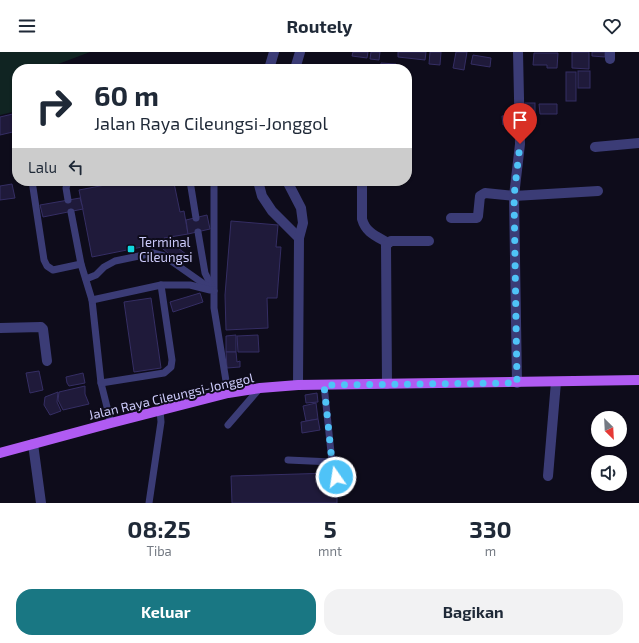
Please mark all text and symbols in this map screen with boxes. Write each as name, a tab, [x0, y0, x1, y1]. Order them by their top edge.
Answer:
icon: menu	[16, 15, 38, 37]
text: Routely	[286, 15, 353, 37]
icon: heart	[601, 15, 623, 37]
text: 60 m	[94, 78, 159, 112]
icon: right	[28, 80, 80, 132]
pin	[503, 103, 537, 144]
icon: arrive	[509, 109, 531, 131]
text: Jalan Raya Cileungsi-Jonggol	[94, 112, 328, 134]
icon: left	[65, 156, 87, 178]
text: Lalu	[28, 158, 57, 176]
place label: Terminal Cileungsi	[139, 234, 193, 265]
marker: Terminal Cileungsi	[126, 244, 136, 254]
street label: Jalan Raya Cileungsi-Jonggol	[87, 369, 255, 423]
north arrow	[591, 411, 627, 447]
map controls	[591, 411, 627, 491]
button: sound	[591, 455, 627, 491]
position arrow	[315, 456, 357, 498]
text: 08:25	[127, 514, 191, 543]
text: 5	[323, 514, 337, 543]
text: 330	[469, 514, 512, 543]
text: Tiba	[146, 543, 172, 559]
text: mnt	[318, 543, 342, 559]
text: m	[485, 543, 496, 559]
button: Keluar	[16, 589, 316, 635]
button: Bagikan	[324, 589, 623, 635]

